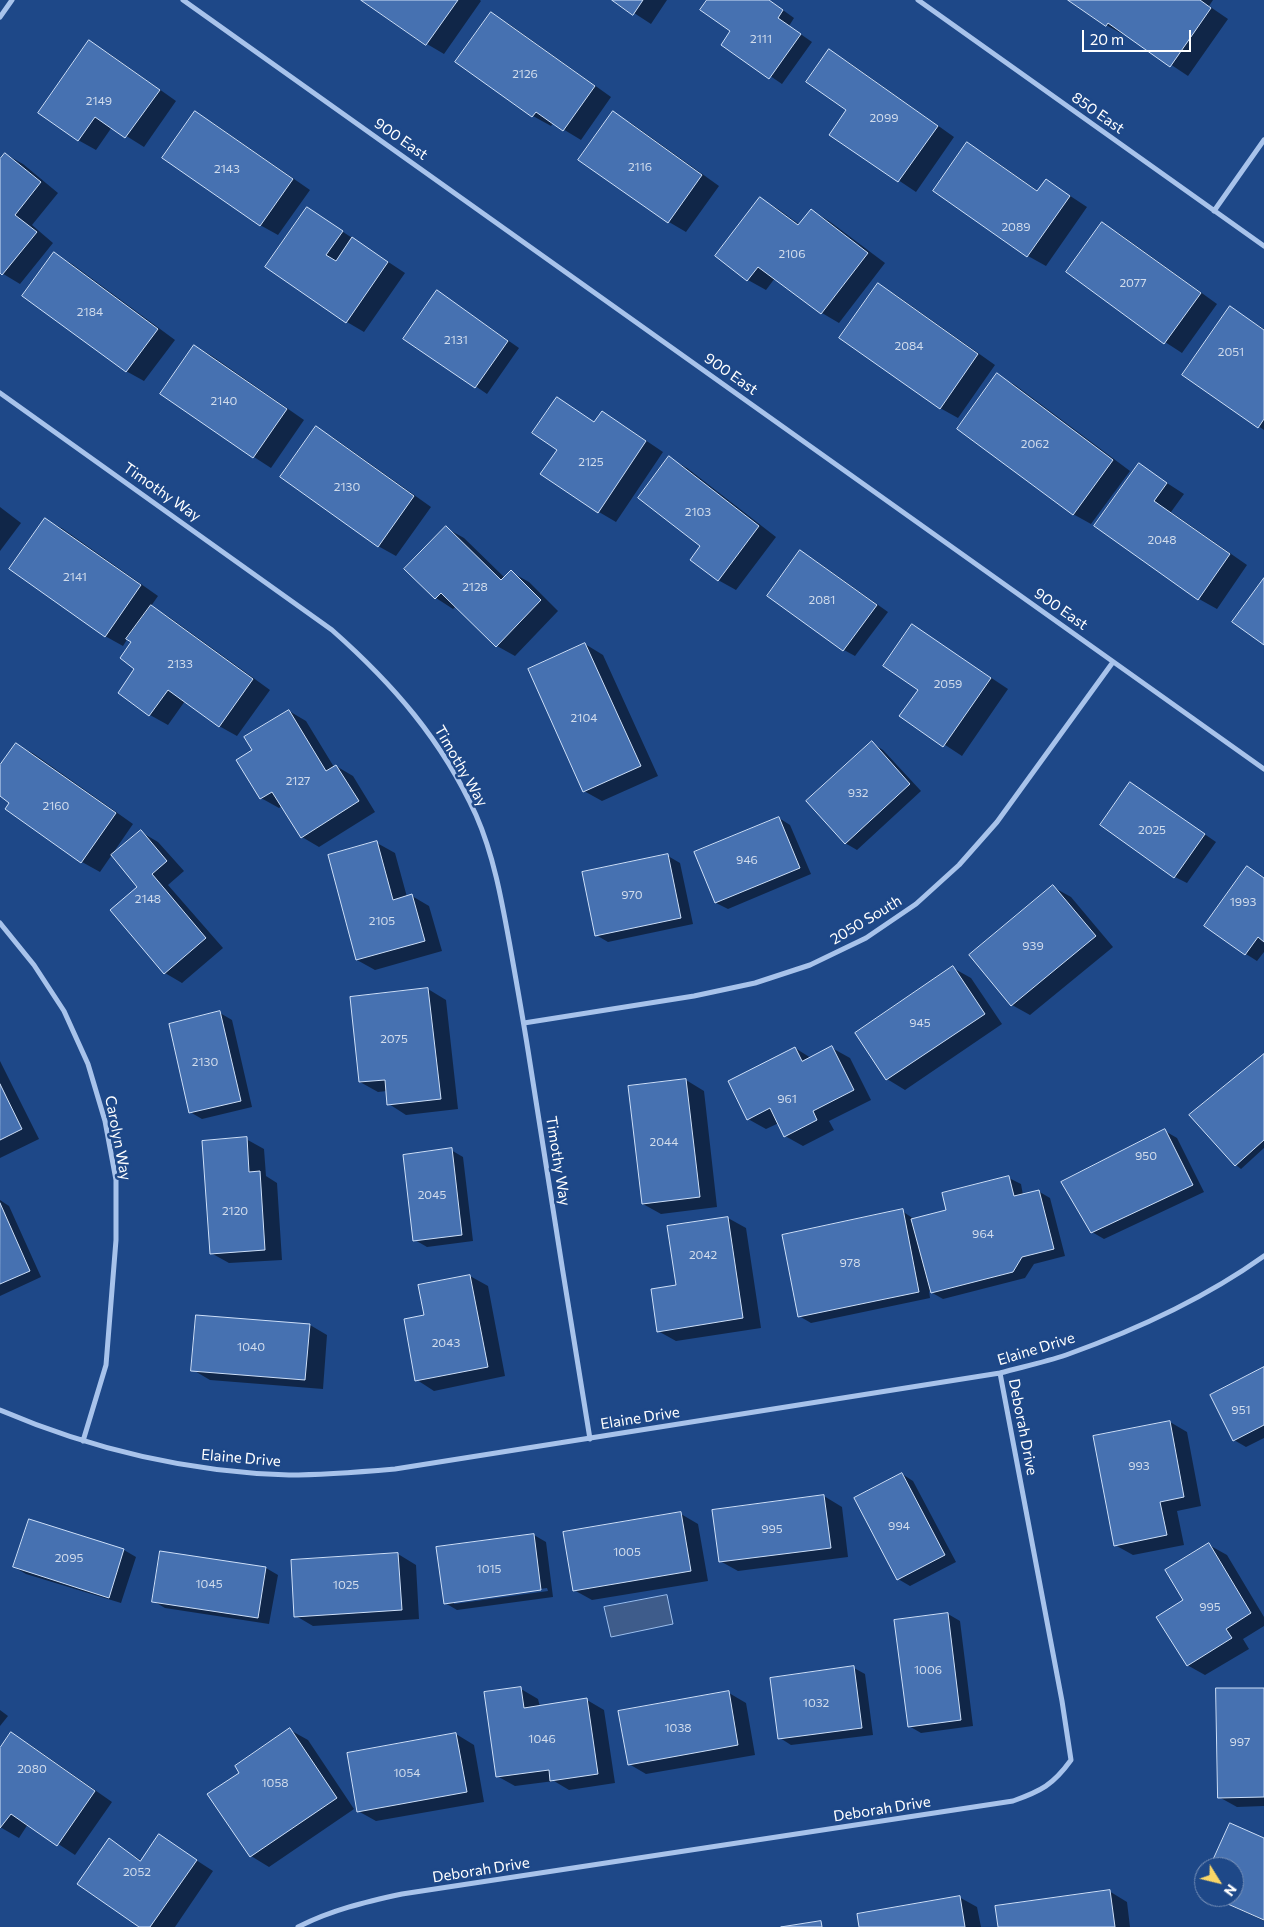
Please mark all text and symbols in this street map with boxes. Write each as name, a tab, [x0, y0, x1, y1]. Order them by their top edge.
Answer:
scale bar	[1084, 20, 1193, 52]
text: 20 m	[1090, 30, 1124, 48]
house number: 2111	[750, 32, 772, 46]
house number: 2126	[512, 67, 538, 81]
street label: 850 East	[1068, 88, 1128, 138]
house number: 2149	[86, 94, 112, 108]
house number: 2099	[869, 111, 899, 125]
street label: 900 East	[371, 114, 431, 164]
house number: 2116	[628, 160, 652, 174]
house number: 2143	[214, 162, 240, 176]
house number: 2089	[1001, 220, 1031, 234]
house number: 2106	[779, 247, 805, 261]
house number: 2077	[1119, 276, 1147, 290]
house number: 2184	[77, 305, 103, 319]
house number: 2131	[444, 333, 468, 347]
house number: 2084	[895, 339, 923, 353]
house number: 2051	[1218, 345, 1244, 359]
street label: 900 East	[701, 349, 761, 399]
house number: 2140	[211, 394, 237, 408]
house number: 2062	[1021, 437, 1049, 451]
house number: 2125	[578, 455, 604, 469]
street label: Timothy Way	[120, 459, 204, 525]
house number: 2130	[334, 480, 360, 494]
house number: 2103	[685, 505, 711, 519]
house number: 2048	[1148, 533, 1176, 547]
house number: 2141	[63, 570, 87, 584]
house number: 2128	[462, 580, 488, 594]
street label: 900 East	[1031, 584, 1091, 634]
house number: 2081	[809, 593, 835, 607]
house number: 2133	[167, 657, 193, 671]
house number: 2059	[934, 677, 962, 691]
house number: 2104	[571, 711, 597, 725]
street label: Timothy Way	[431, 722, 491, 810]
house number: 2127	[286, 774, 310, 788]
house number: 932	[848, 786, 868, 800]
house number: 2160	[43, 799, 69, 813]
house number: 2025	[1138, 823, 1166, 837]
house number: 946	[736, 853, 758, 867]
house number: 970	[621, 888, 643, 902]
house number: 2148	[135, 892, 161, 906]
street label: 2050 South	[827, 892, 905, 948]
house number: 1993	[1230, 895, 1256, 909]
house number: 2105	[369, 914, 395, 928]
house number: 939	[1022, 939, 1044, 953]
house number: 945	[909, 1016, 931, 1030]
house number: 2075	[380, 1032, 408, 1046]
house number: 2130	[192, 1055, 218, 1069]
house number: 961	[777, 1092, 797, 1106]
street label: Carolyn Way	[101, 1094, 135, 1182]
street label: Timothy Way	[542, 1115, 574, 1207]
house number: 2044	[650, 1135, 678, 1149]
house number: 950	[1135, 1149, 1157, 1163]
house number: 2045	[418, 1188, 446, 1202]
house number: 2120	[222, 1204, 248, 1218]
house number: 964	[972, 1227, 994, 1241]
house number: 2042	[689, 1248, 717, 1262]
house number: 978	[840, 1256, 860, 1270]
street label: Elaine Drive	[995, 1329, 1077, 1369]
house number: 2043	[432, 1336, 460, 1350]
house number: 1040	[237, 1340, 265, 1354]
street label: Deborah Drive	[1005, 1377, 1041, 1477]
street label: Elaine Drive	[599, 1403, 681, 1433]
house number: 951	[1231, 1403, 1251, 1417]
street label: Elaine Drive	[200, 1446, 282, 1470]
house number: 993	[1128, 1459, 1150, 1473]
house number: 994	[888, 1519, 910, 1533]
house number: 995	[761, 1522, 783, 1536]
house number: 1005	[613, 1545, 641, 1559]
house number: 2095	[55, 1551, 83, 1565]
house number: 1015	[477, 1562, 501, 1576]
house number: 1045	[195, 1577, 223, 1591]
house number: 1025	[333, 1578, 359, 1592]
house number: 995	[1199, 1600, 1221, 1614]
house number: 1006	[914, 1663, 942, 1677]
house number: 1032	[803, 1696, 829, 1710]
house number: 1038	[664, 1721, 692, 1735]
house number: 1046	[528, 1732, 556, 1746]
house number: 997	[1230, 1735, 1250, 1749]
house number: 2080	[17, 1762, 47, 1776]
house number: 1054	[393, 1766, 421, 1780]
house number: 1058	[261, 1776, 289, 1790]
street label: Deborah Drive	[832, 1792, 932, 1826]
street label: Deborah Drive	[431, 1853, 531, 1887]
north arrow	[1194, 1857, 1244, 1907]
house number: 2052	[123, 1865, 151, 1879]
text: N	[1221, 1881, 1241, 1900]

